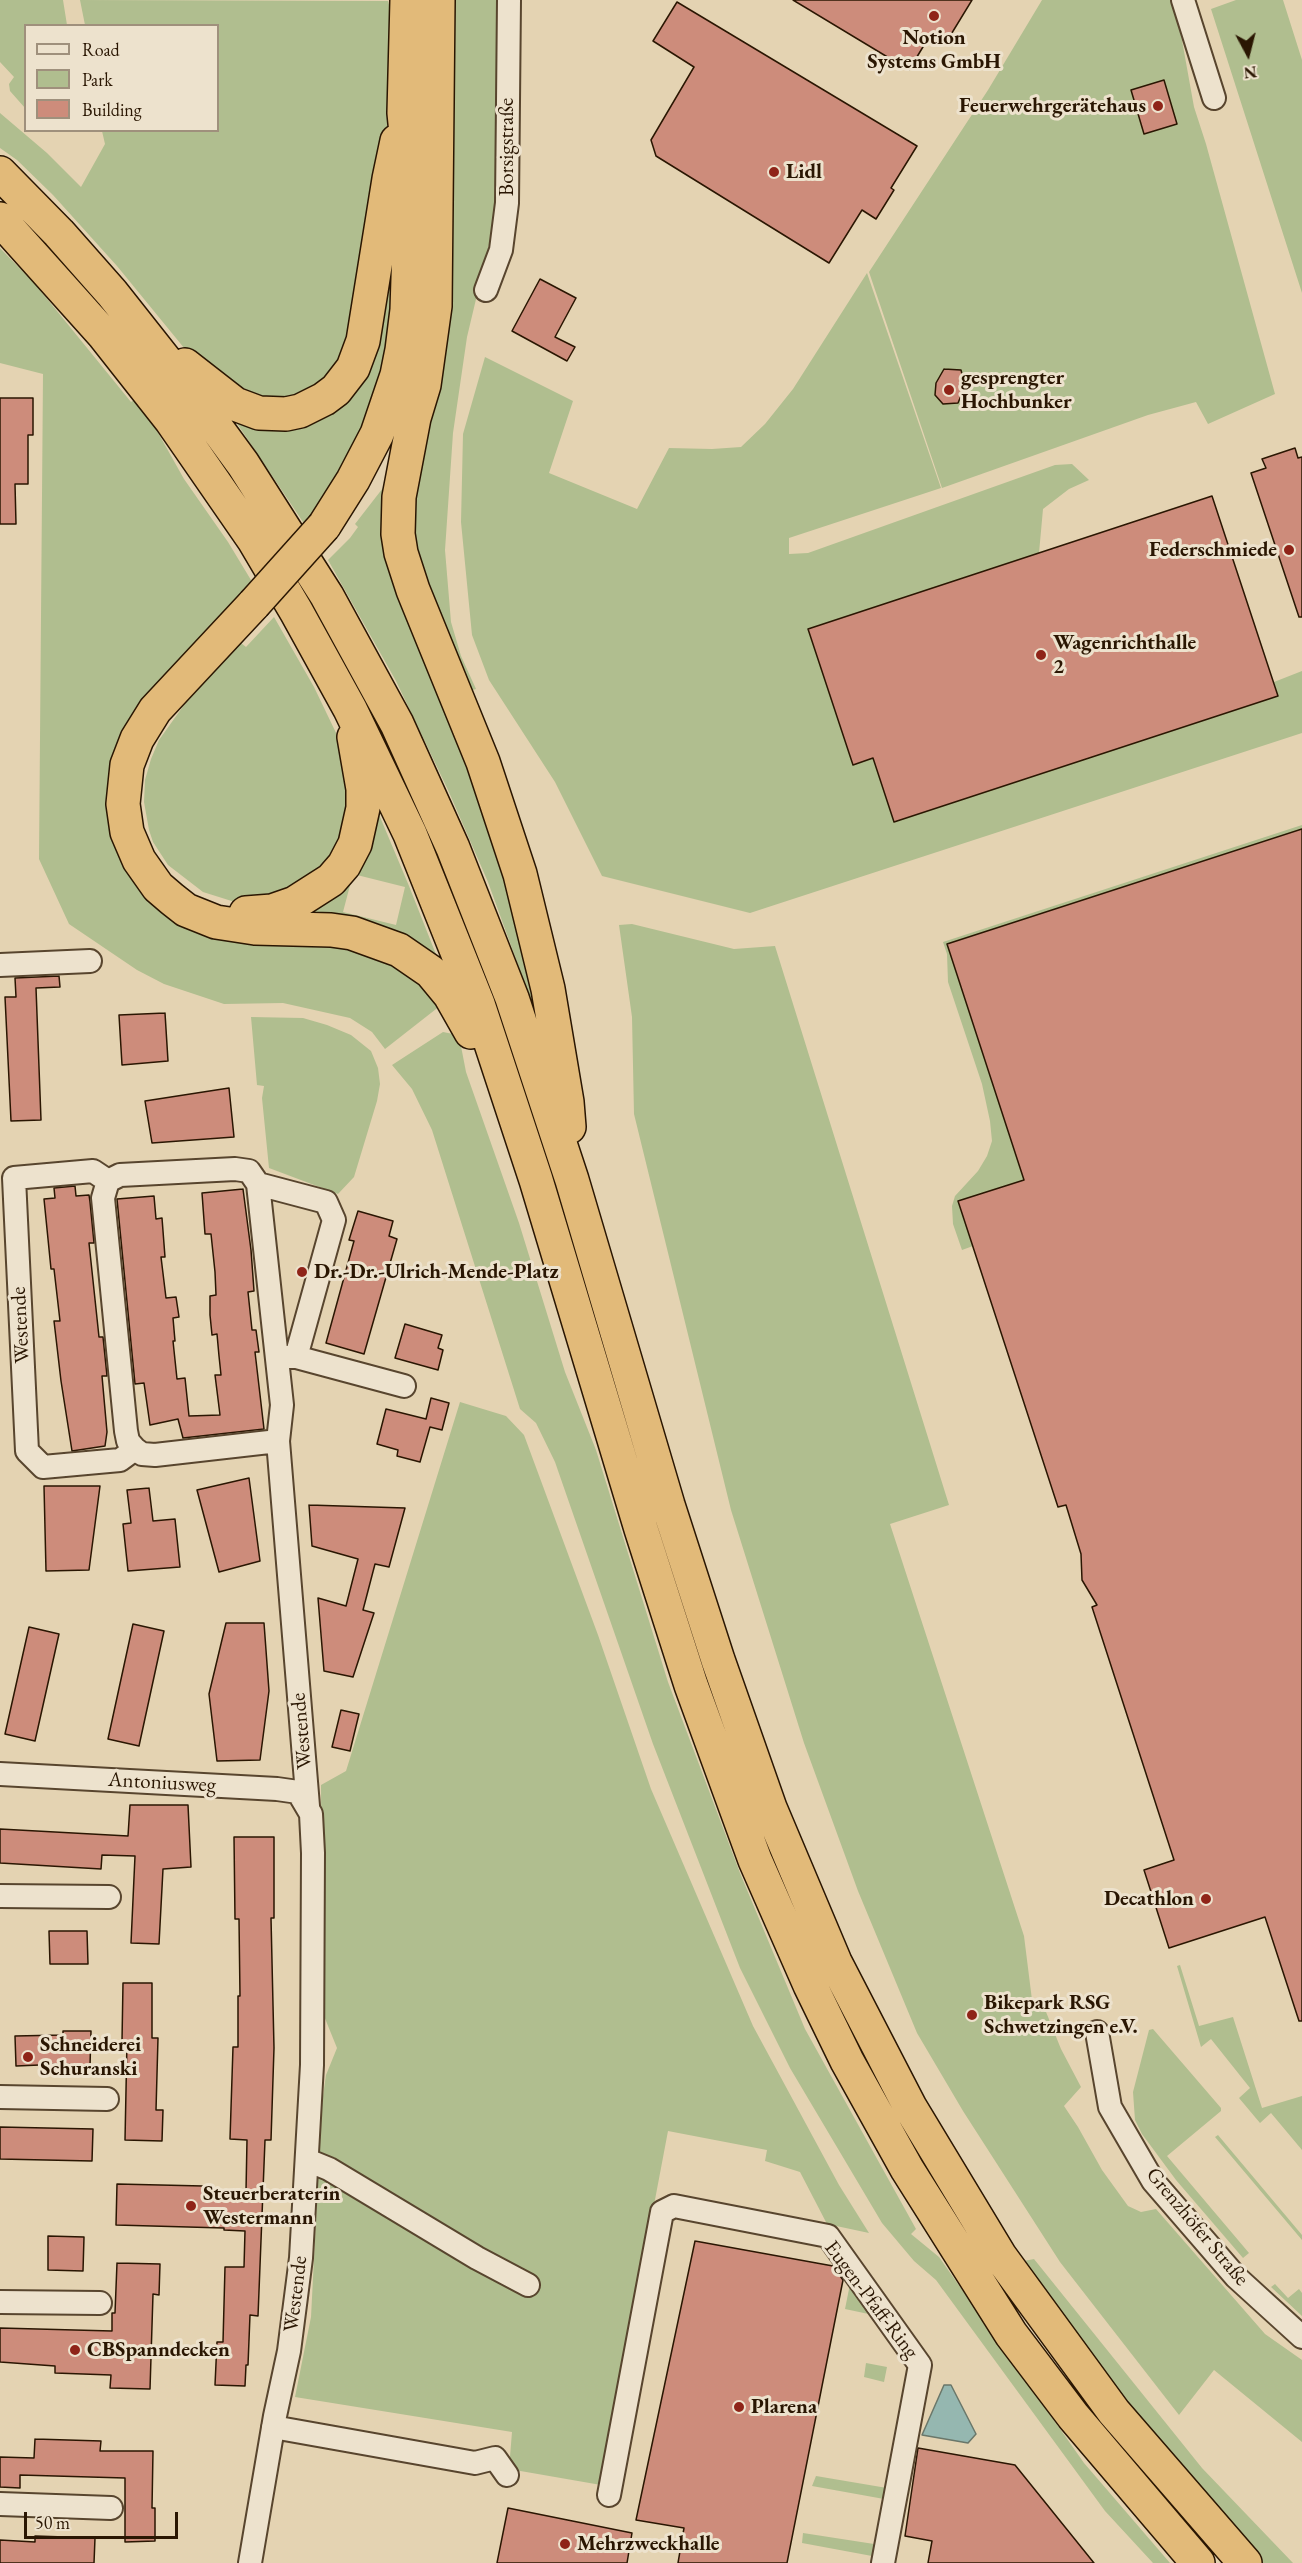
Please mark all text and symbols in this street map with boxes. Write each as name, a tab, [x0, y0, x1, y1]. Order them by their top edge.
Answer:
marker: Notion Systems GmbH	[927, 9, 941, 23]
legend	[24, 24, 219, 132]
north arrow	[1218, 24, 1278, 84]
place label: Notion Systems GmbH	[867, 25, 1001, 75]
text: Road	[82, 38, 120, 61]
text: N	[1243, 61, 1258, 84]
text: Park	[82, 68, 113, 91]
place label: Feuerwehrgerätehaus	[959, 93, 1146, 119]
text: Building	[82, 98, 142, 121]
street label: Borsigstraße	[494, 98, 520, 196]
marker: Feuerwehrgerätehaus	[1151, 99, 1165, 113]
place label: Lidl	[786, 159, 822, 185]
marker: Lidl	[767, 165, 781, 179]
place label: gesprengter Hochbunker	[961, 365, 1072, 415]
marker: gesprengter Hochbunker	[942, 383, 956, 397]
place label: Federschmiede	[1149, 537, 1277, 563]
marker: Federschmiede	[1282, 543, 1296, 557]
place label: Wagenrichthalle 2	[1053, 630, 1196, 680]
marker: Wagenrichthalle 2	[1034, 648, 1048, 662]
place label: Dr.-Dr.-Ulrich-Mende-Platz	[314, 1259, 559, 1285]
marker: Dr.-Dr.-Ulrich-Mende-Platz	[295, 1265, 309, 1279]
street label: Westende	[6, 1286, 36, 1364]
street label: Westende	[286, 1692, 318, 1770]
street label: Antoniusweg	[107, 1768, 217, 1798]
place label: Decathlon	[1104, 1886, 1194, 1912]
marker: Decathlon	[1199, 1892, 1213, 1906]
place label: Bikepark RSG Schwetzingen e.V.	[984, 1990, 1138, 2040]
marker: Bikepark RSG Schwetzingen e.V.	[965, 2008, 979, 2022]
place label: Schneiderei Schuranski	[40, 2032, 141, 2082]
marker: Schneiderei Schuranski	[21, 2050, 35, 2064]
street label: Grenzhöfer Straße	[1140, 2163, 1254, 2291]
place label: Steuerberaterin Westermann	[203, 2181, 340, 2231]
marker: Steuerberaterin Westermann	[184, 2199, 198, 2213]
street label: Eugen-Pfaff-Ring	[818, 2236, 924, 2364]
street label: Westende	[279, 2254, 313, 2334]
place label: CBSpanndecken	[87, 2337, 230, 2363]
marker: CBSpanndecken	[68, 2343, 82, 2357]
place label: Plarena	[751, 2394, 817, 2420]
marker: Plarena	[732, 2400, 746, 2414]
scale bar	[27, 2500, 182, 2538]
text: 50 m	[35, 2511, 70, 2534]
place label: Mehrzweckhalle	[577, 2531, 720, 2557]
marker: Mehrzweckhalle	[558, 2537, 572, 2551]

